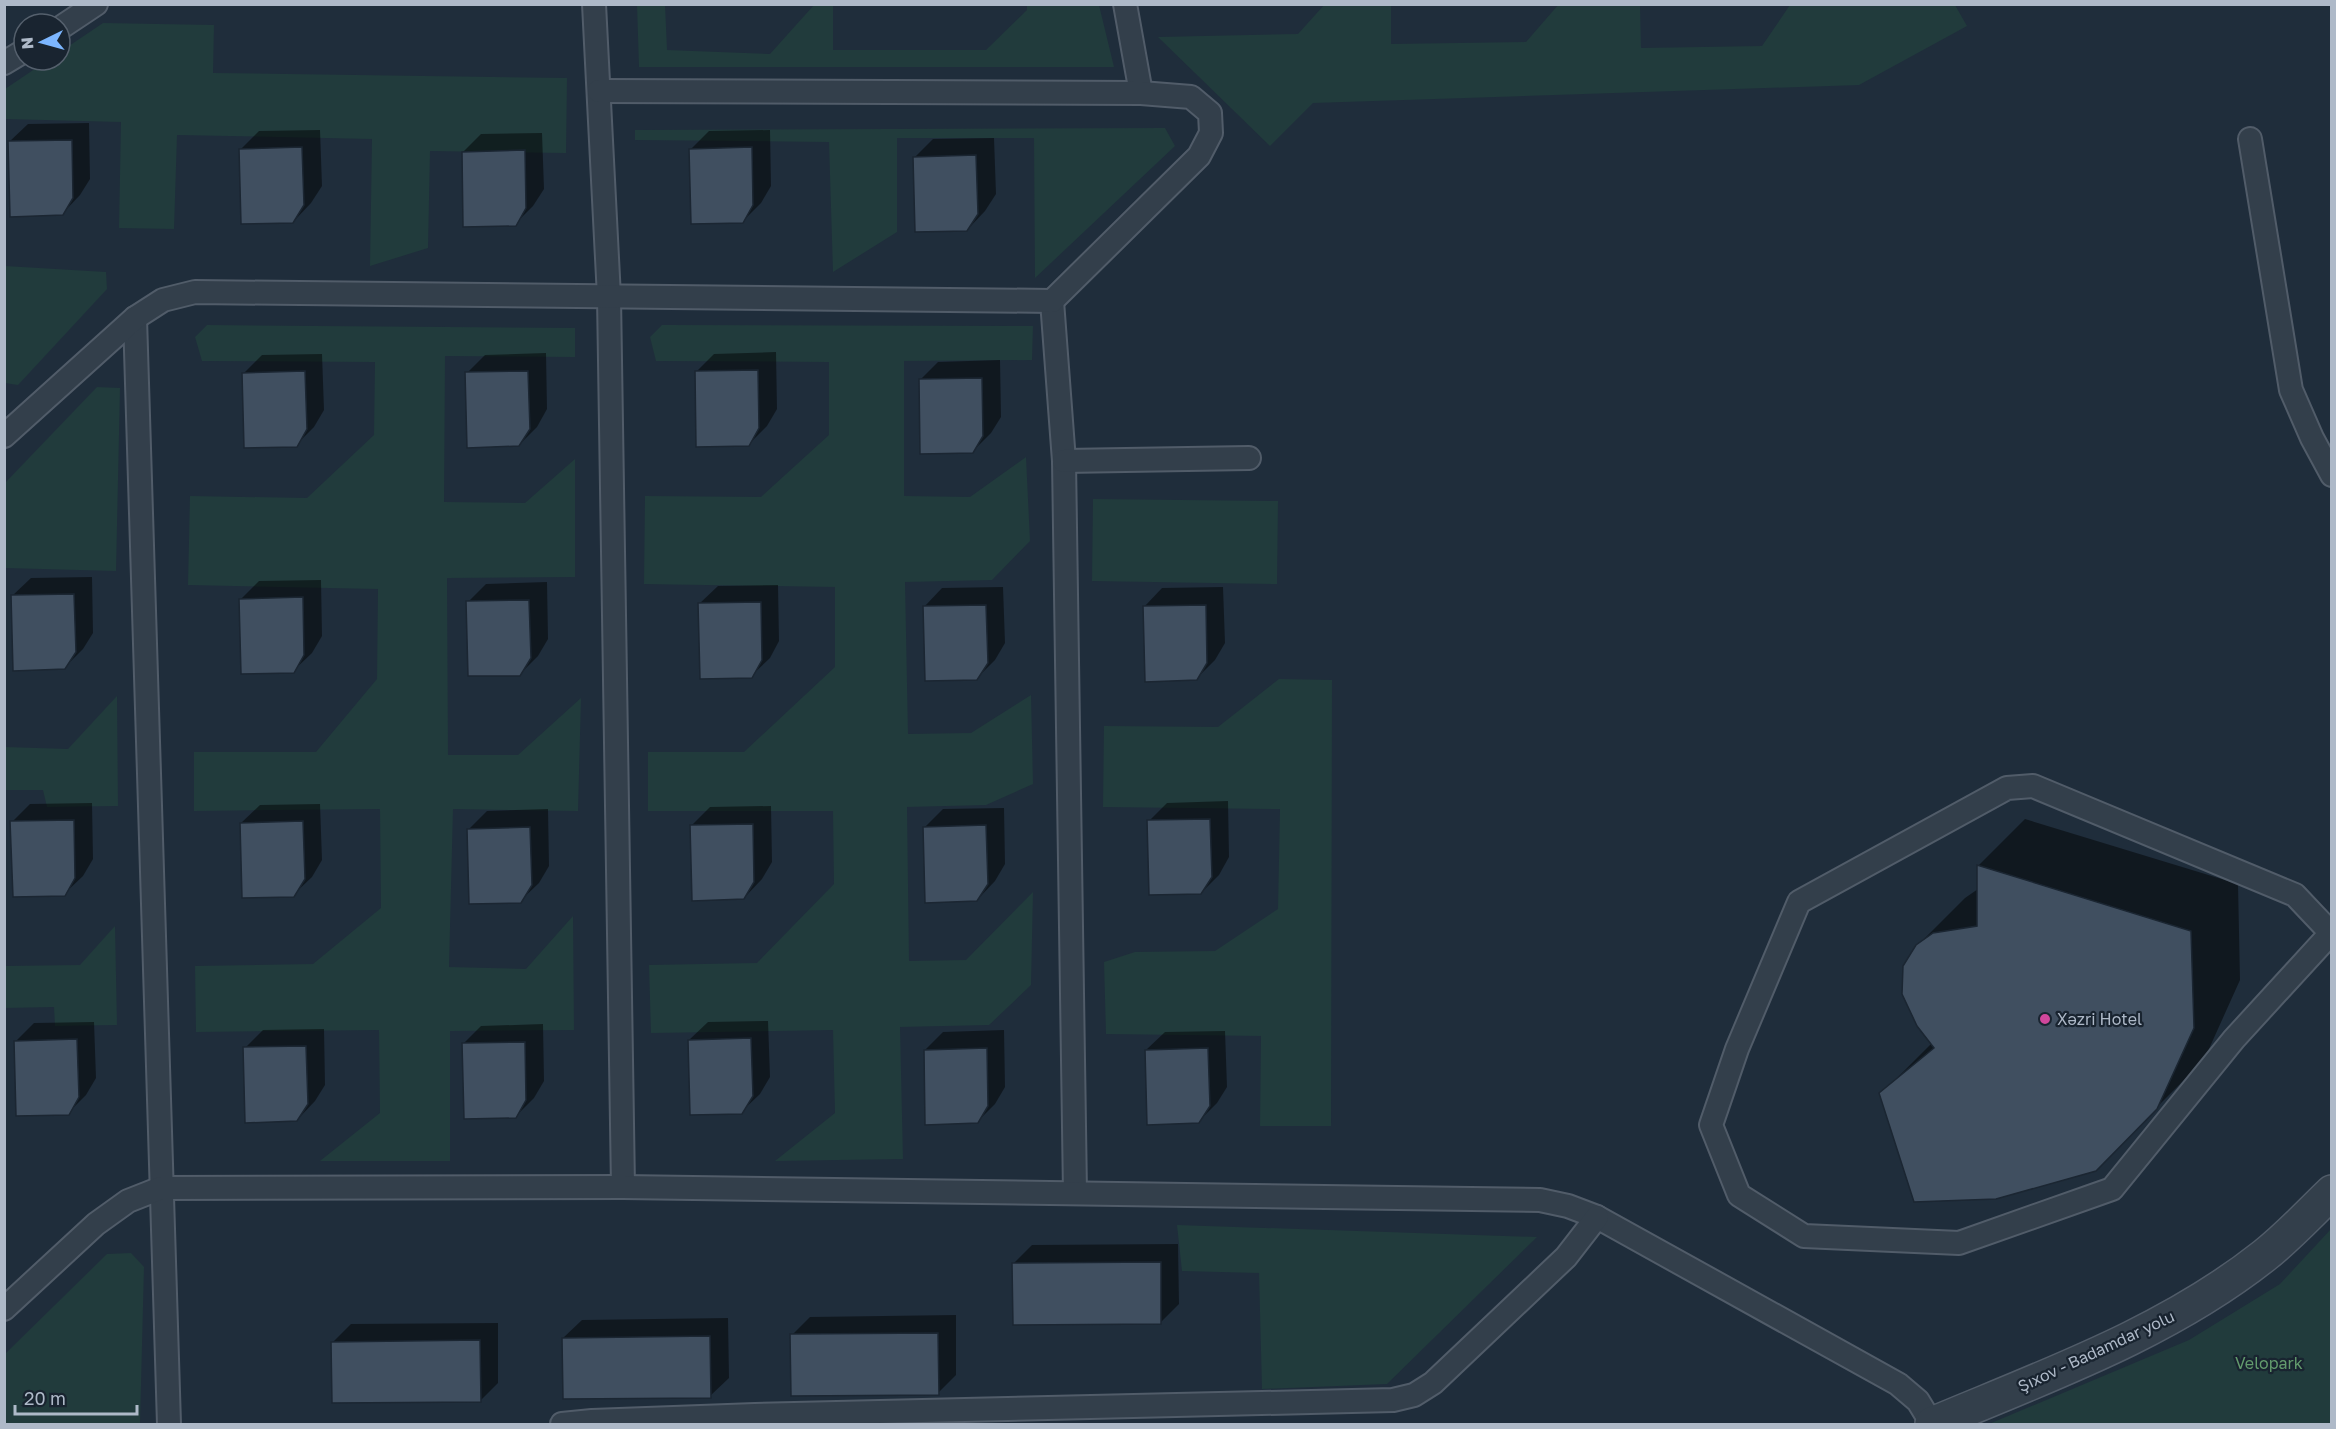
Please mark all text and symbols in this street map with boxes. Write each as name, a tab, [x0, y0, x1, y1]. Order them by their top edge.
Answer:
north arrow	[12, 12, 72, 72]
text: N	[17, 36, 38, 50]
place label: Xәzri Hotel	[2057, 1009, 2142, 1029]
marker: Xәzri Hotel	[2038, 1012, 2052, 1026]
street label: Şıxov - Badamdar yolu	[2015, 1306, 2177, 1396]
park label: Velopark	[2235, 1353, 2303, 1373]
scale bar	[15, 1378, 136, 1416]
text: 20 m	[24, 1387, 66, 1409]

